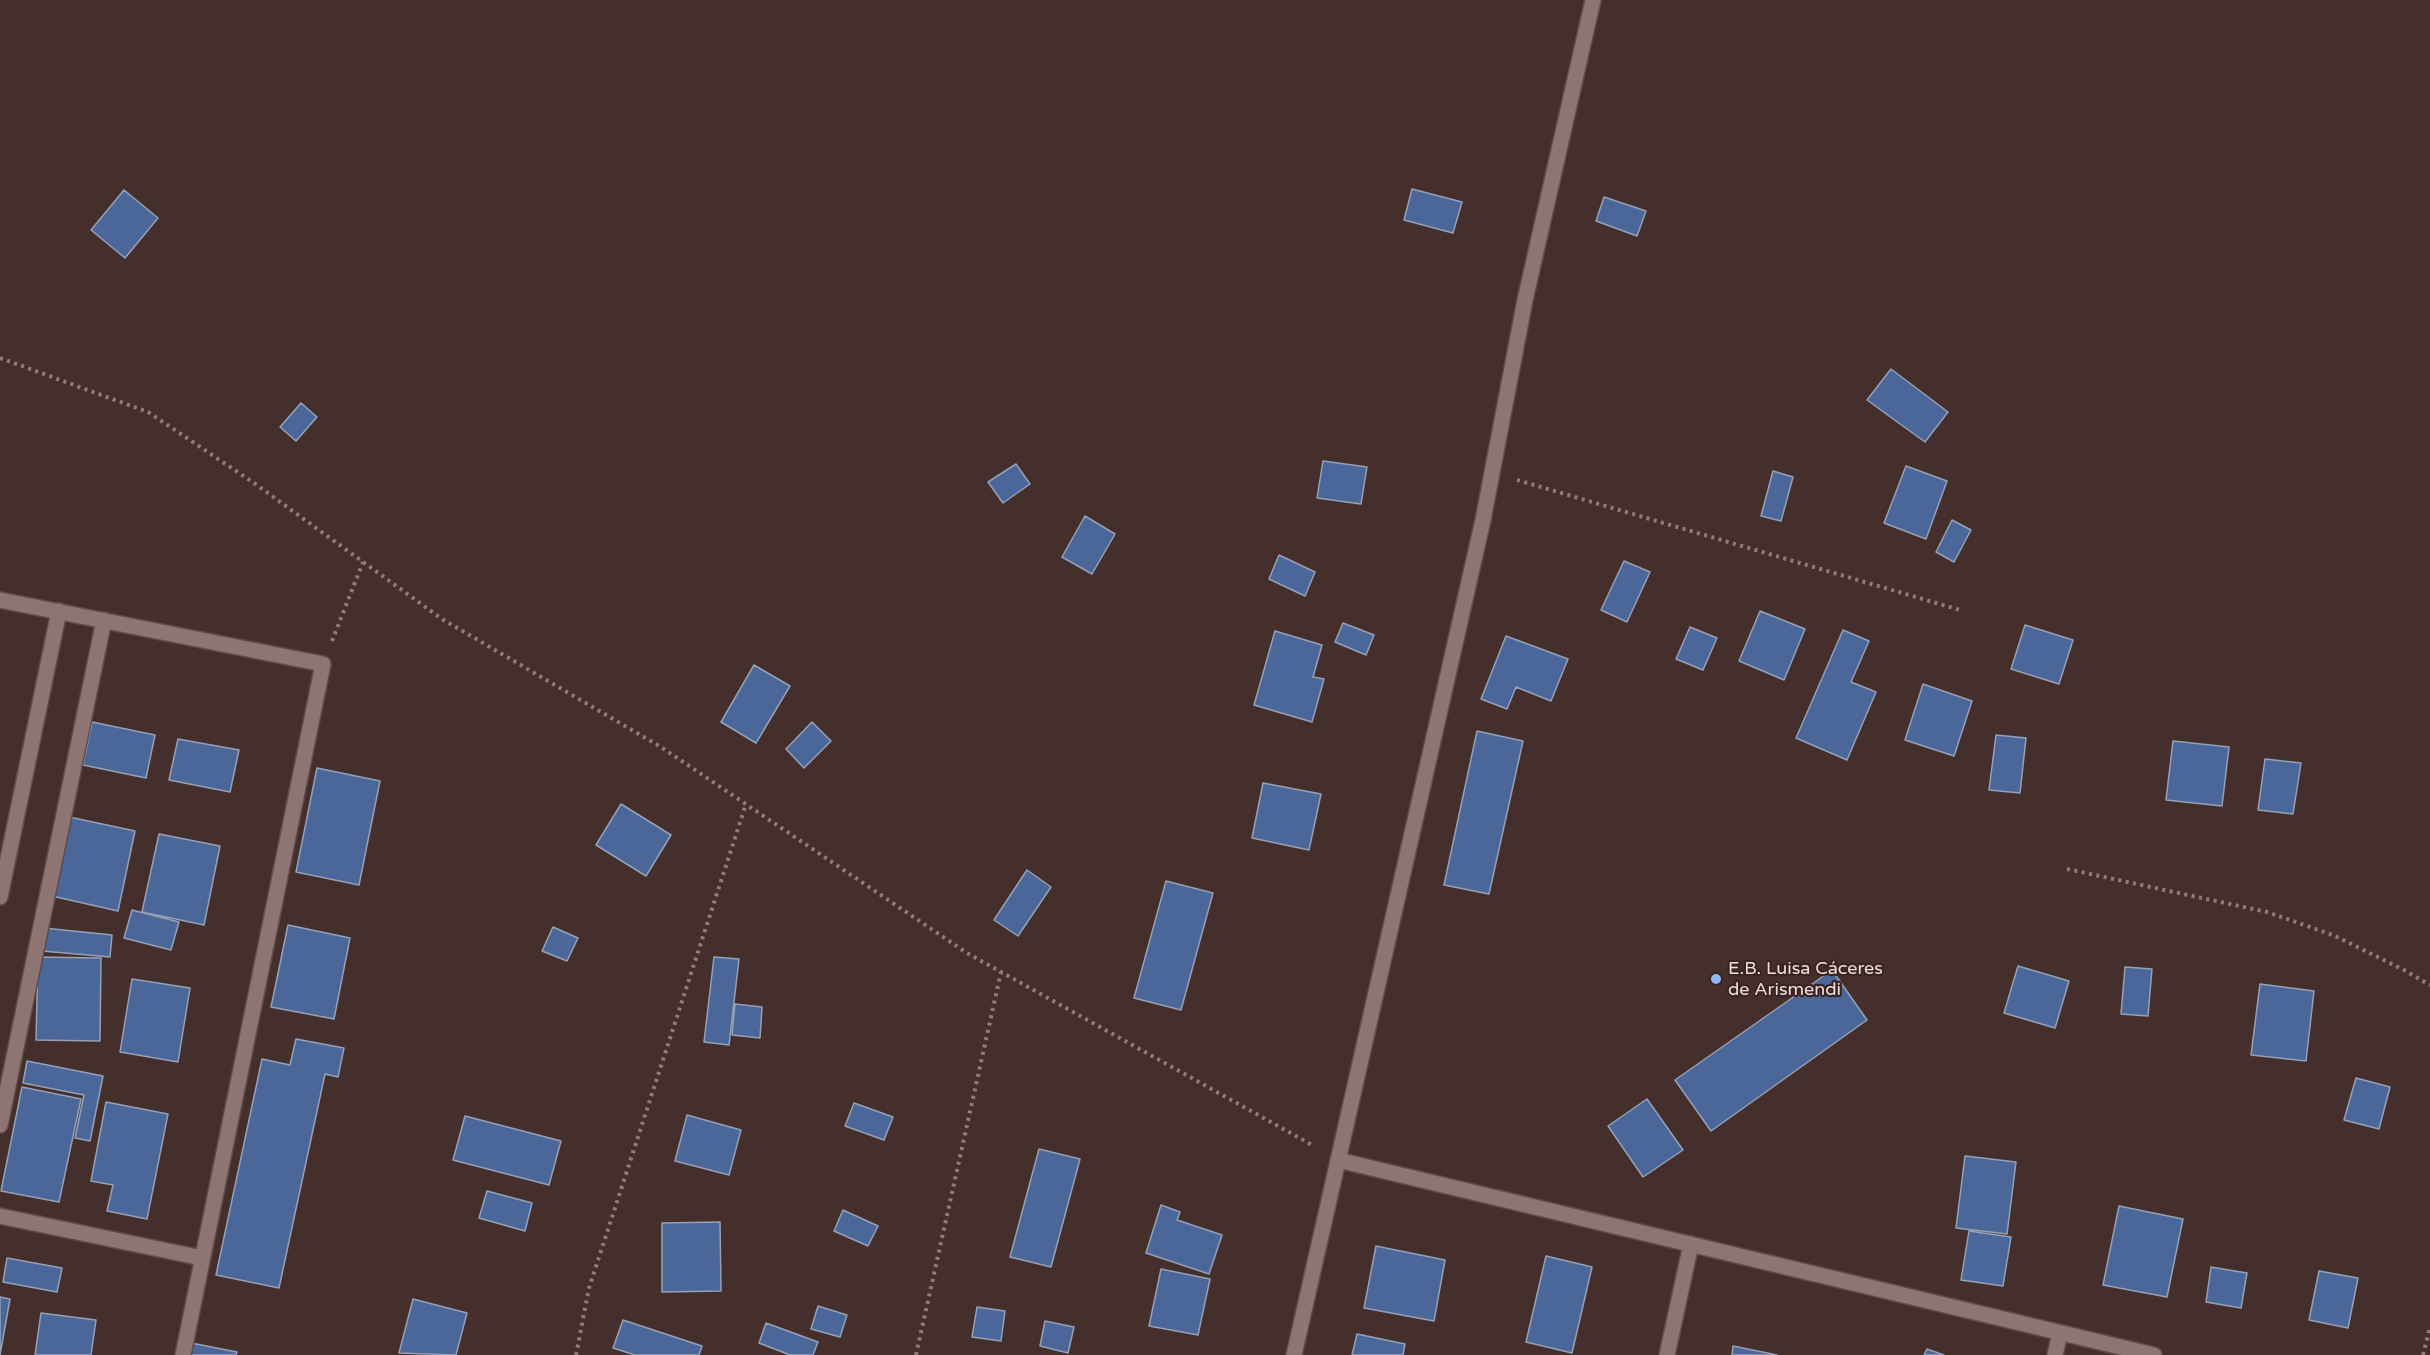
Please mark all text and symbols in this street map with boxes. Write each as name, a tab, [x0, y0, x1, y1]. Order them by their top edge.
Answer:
place label: E.B. Luisa Cáceres de Arismendi	[1728, 958, 1883, 1000]
marker: E.B. Luisa Cáceres de Arismendi	[1709, 972, 1723, 986]

